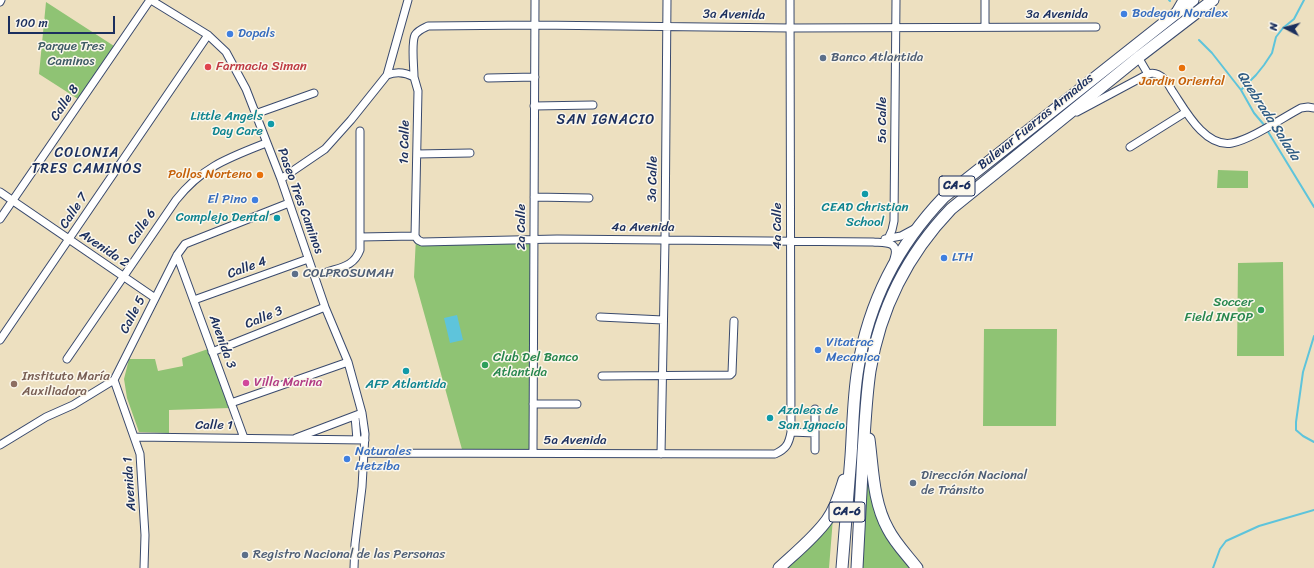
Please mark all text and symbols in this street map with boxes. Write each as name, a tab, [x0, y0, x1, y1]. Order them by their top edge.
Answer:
place label: Bodegon Noralex	[1132, 6, 1228, 22]
street label: 3a Avenida	[703, 7, 765, 23]
street label: 3a Avenida	[1026, 7, 1088, 23]
scale bar	[10, 8, 117, 34]
north arrow	[1266, 8, 1306, 48]
marker: Bodegon Noralex	[1119, 9, 1129, 19]
text: 100 m	[15, 12, 48, 34]
text: N	[1264, 22, 1283, 31]
place label: Dopals	[238, 26, 275, 42]
marker: Dopals	[225, 29, 235, 39]
park label: Parque Tres Caminos	[38, 39, 104, 70]
place label: Banco Atlantida	[831, 50, 923, 66]
marker: Banco Atlantida	[818, 53, 828, 63]
place label: Farmacia Siman	[216, 59, 307, 75]
marker: Farmacia Siman	[203, 62, 213, 72]
marker: Jardin Oriental	[1177, 63, 1187, 73]
water label: Quebrada Salada	[1233, 68, 1303, 164]
street label: Bulevar Fuerzas Armadas	[975, 71, 1097, 173]
place label: Jardin Oriental	[1139, 74, 1225, 90]
street label: Calle 8	[47, 82, 83, 124]
street label: 5a Calle	[875, 97, 891, 143]
place label: Little Angels Day Care	[190, 109, 263, 140]
district label: SAN IGNACIO	[557, 112, 655, 128]
marker: Little Angels Day Care	[266, 119, 276, 129]
street label: 1a Calle	[397, 120, 413, 164]
district label: COLONIA TRES CAMINOS	[32, 145, 142, 178]
street label: Paseo Tres Caminos	[274, 146, 326, 256]
street label: 3a Calle	[645, 156, 661, 202]
place label: Pollos Norteno	[168, 167, 252, 183]
marker: Pollos Norteno	[255, 170, 265, 180]
road number: CA-6	[939, 176, 975, 196]
marker: CEAD Christian School	[860, 189, 870, 199]
street label: Calle 7	[56, 190, 92, 232]
place label: El Pino	[208, 192, 247, 208]
marker: El Pino	[250, 195, 260, 205]
place label: CEAD Christian School	[822, 200, 908, 231]
street label: 4a Calle	[770, 203, 786, 249]
street label: 2a Calle	[514, 204, 530, 250]
street label: Calle 6	[124, 206, 160, 248]
place label: Complejo Dental	[176, 210, 269, 226]
marker: Complejo Dental	[272, 213, 282, 223]
street label: 4a Avenida	[611, 220, 675, 236]
street label: Avenida 2	[76, 227, 132, 271]
place label: LTH	[952, 250, 973, 266]
marker: LTH	[939, 253, 949, 263]
street label: Calle 4	[225, 254, 269, 282]
place label: COLPROSUMAH	[303, 266, 394, 282]
marker: COLPROSUMAH	[290, 269, 300, 279]
street label: Calle 5	[117, 294, 149, 336]
place label: Soccer Field INFOP	[1185, 295, 1253, 326]
street label: Calle 3	[243, 303, 285, 333]
marker: Soccer Field INFOP	[1256, 305, 1266, 315]
street label: Avenida 3	[205, 313, 239, 371]
place label: Vitatrac Mecanica	[826, 335, 880, 366]
marker: Vitatrac Mecanica	[813, 345, 823, 355]
place label: Club Del Banco Atlantida	[493, 350, 578, 381]
marker: Club Del Banco Atlantida	[480, 360, 490, 370]
marker: AFP Atlantida	[401, 366, 411, 376]
place label: Instituto María Auxiliadora	[22, 369, 110, 400]
place label: Villa Marina	[254, 375, 322, 391]
place label: AFP Atlantida	[366, 377, 446, 393]
marker: Villa Marina	[241, 378, 251, 388]
marker: Instituto María Auxiliadora	[9, 379, 19, 389]
place label: Azaleas de San Ignacio	[778, 403, 845, 434]
marker: Azaleas de San Ignacio	[765, 413, 775, 423]
street label: Calle 1	[195, 418, 233, 434]
street label: 5a Avenida	[543, 433, 607, 449]
place label: Naturales Hetziba	[355, 444, 411, 475]
marker: Naturales Hetziba	[342, 454, 352, 464]
street label: Avenida 1	[120, 456, 140, 512]
place label: Dirección Nacional de Tránsito	[921, 468, 1027, 499]
marker: Dirección Nacional de Tránsito	[908, 478, 918, 488]
road number: CA-6	[829, 502, 865, 522]
place label: Registro Nacional de las Personas	[253, 547, 445, 563]
marker: Registro Nacional de las Personas	[240, 550, 250, 560]

